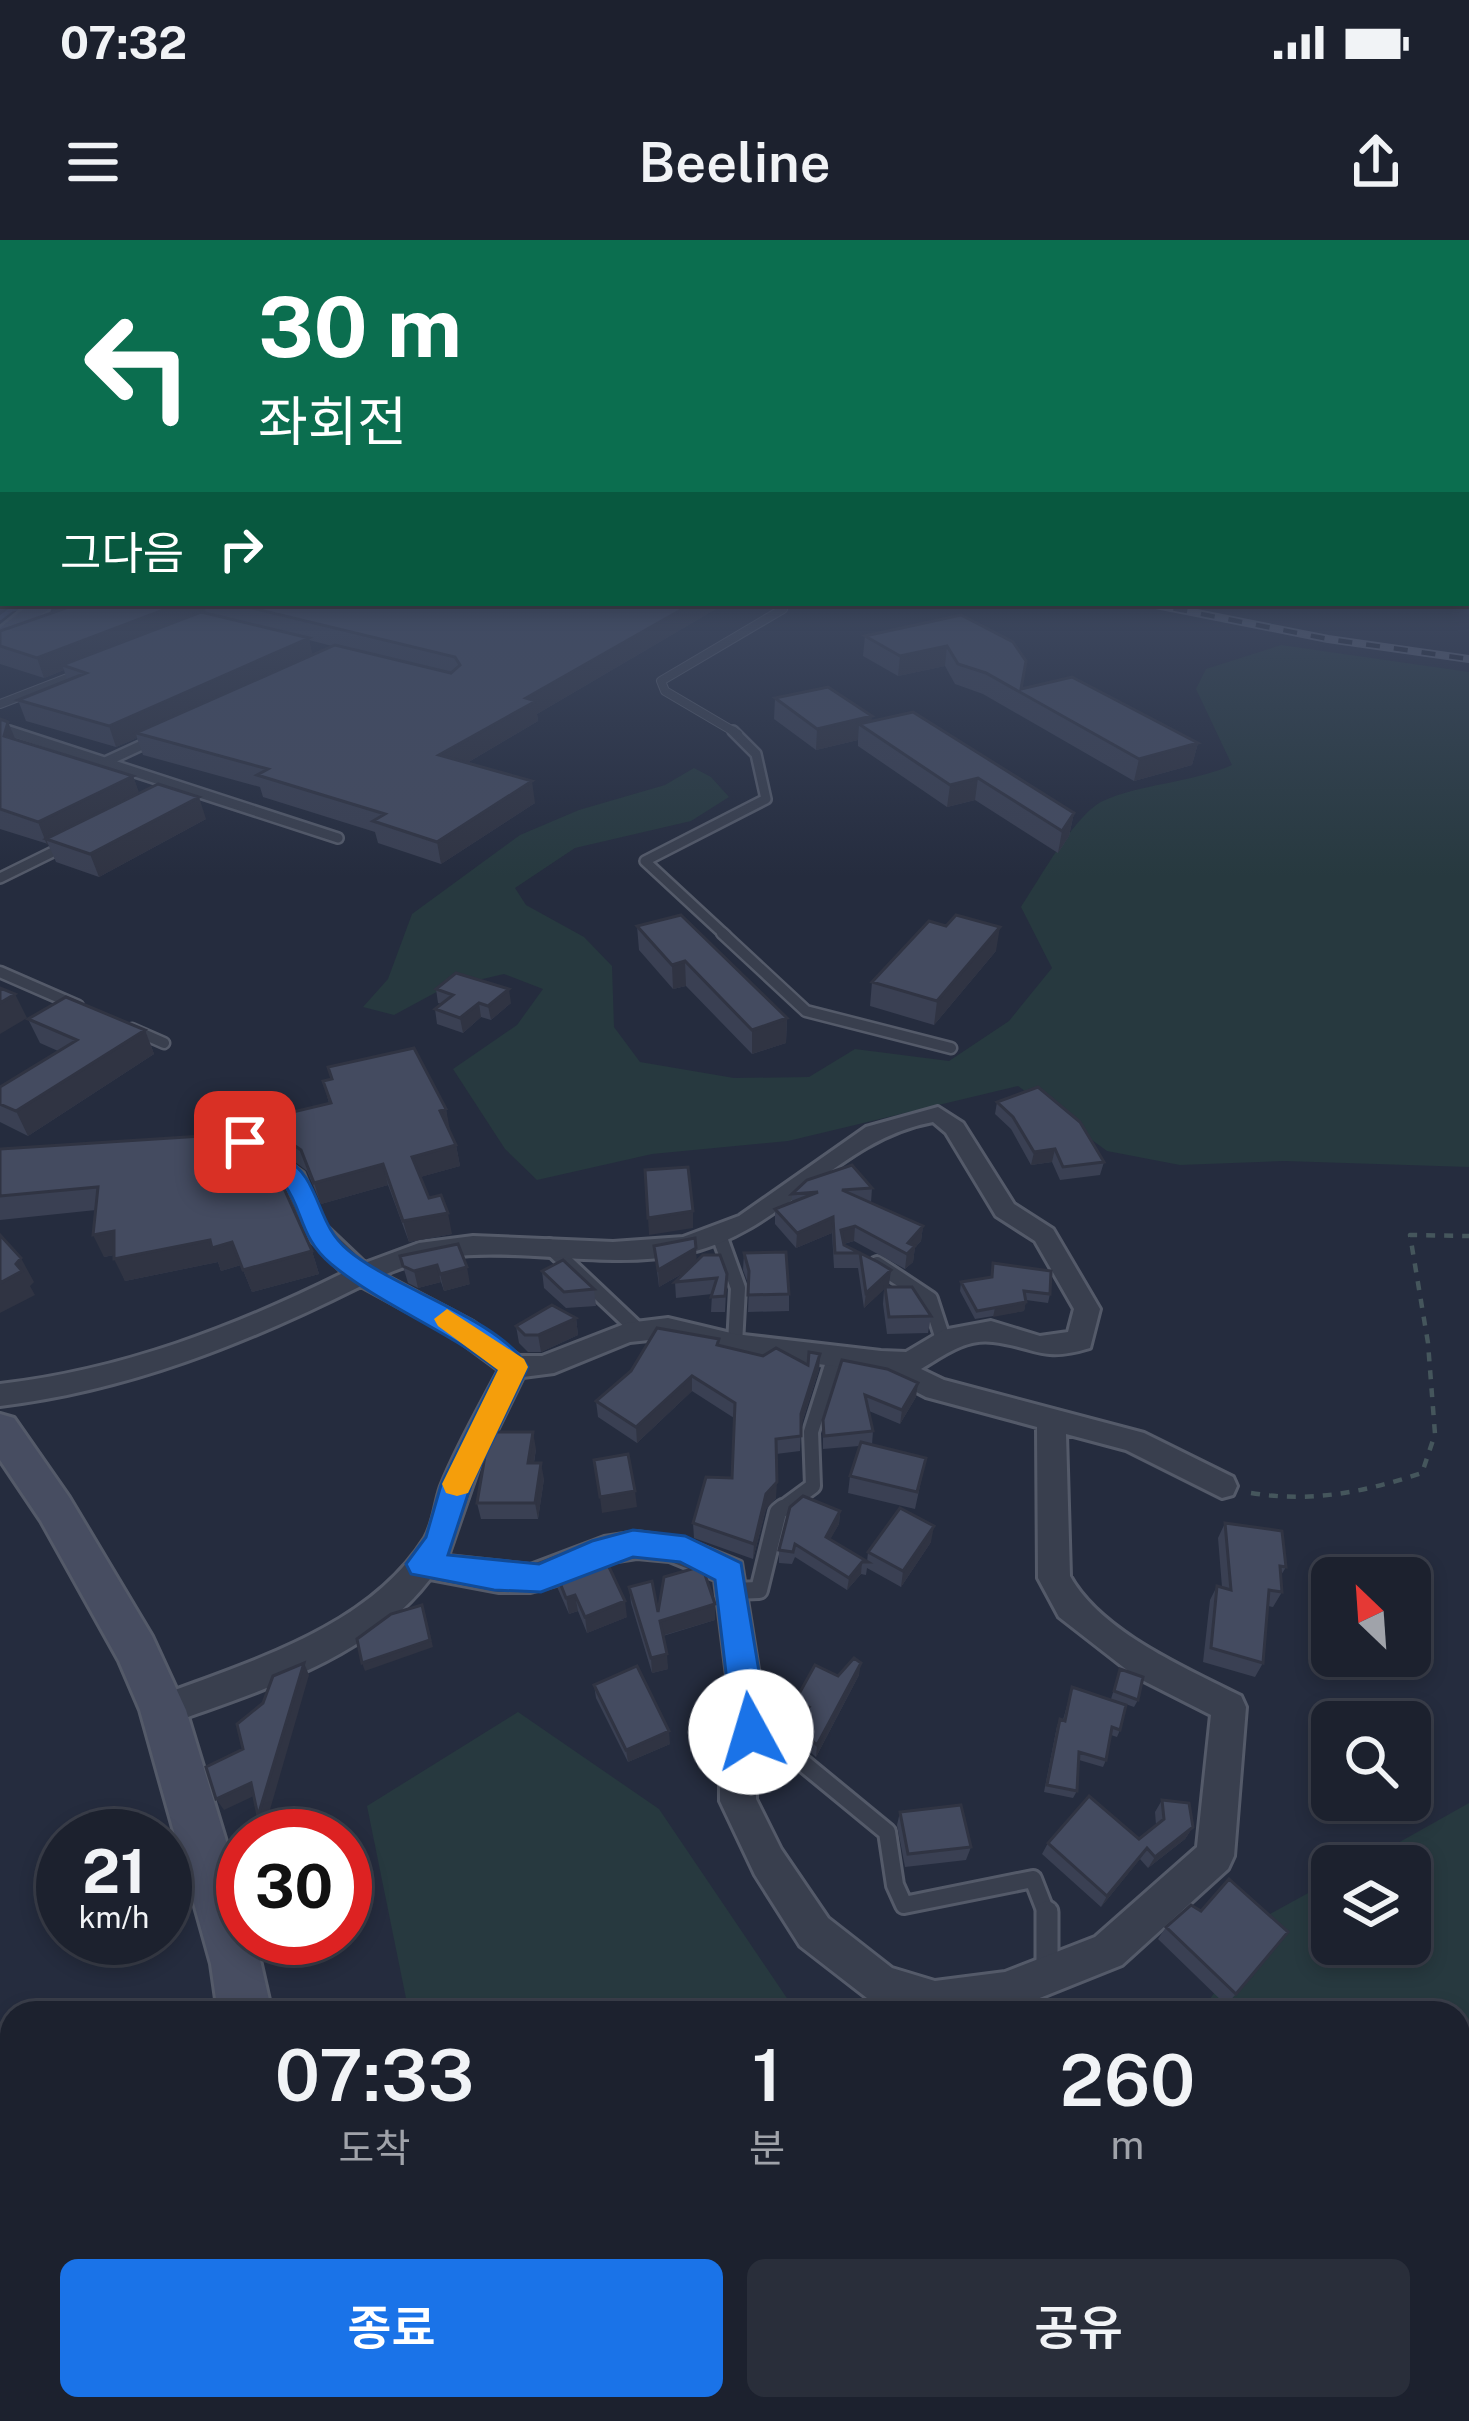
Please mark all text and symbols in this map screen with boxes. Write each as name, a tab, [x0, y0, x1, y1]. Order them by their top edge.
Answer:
text: 07:32	[60, 16, 187, 69]
icon: menu	[60, 129, 126, 195]
icon: share	[1343, 129, 1409, 195]
text: Beeline	[638, 131, 831, 194]
text: 30 m	[258, 277, 462, 376]
icon: left	[60, 288, 216, 444]
text: 좌회전	[258, 390, 407, 453]
icon: right	[208, 516, 274, 582]
text: 그다음	[60, 526, 184, 579]
pin	[194, 1091, 296, 1193]
icon: arrive	[212, 1109, 278, 1175]
north arrow	[1311, 1557, 1431, 1677]
map controls	[1311, 1557, 1431, 1965]
position arrow	[688, 1669, 814, 1795]
button: search	[1311, 1701, 1431, 1821]
speed limit sign: 30	[216, 1809, 372, 1965]
text: 21	[82, 1836, 146, 1907]
button: layers	[1311, 1845, 1431, 1965]
text: km/h	[79, 1899, 149, 1935]
text: 07:33	[275, 2033, 474, 2117]
text: 1	[752, 2033, 782, 2117]
text: 260	[1060, 2038, 1195, 2122]
text: m	[1111, 2122, 1144, 2168]
text: 도착	[339, 2125, 410, 2171]
text: 분	[749, 2125, 785, 2171]
button: 종료	[60, 2259, 723, 2397]
button: 공유	[747, 2259, 1410, 2397]

